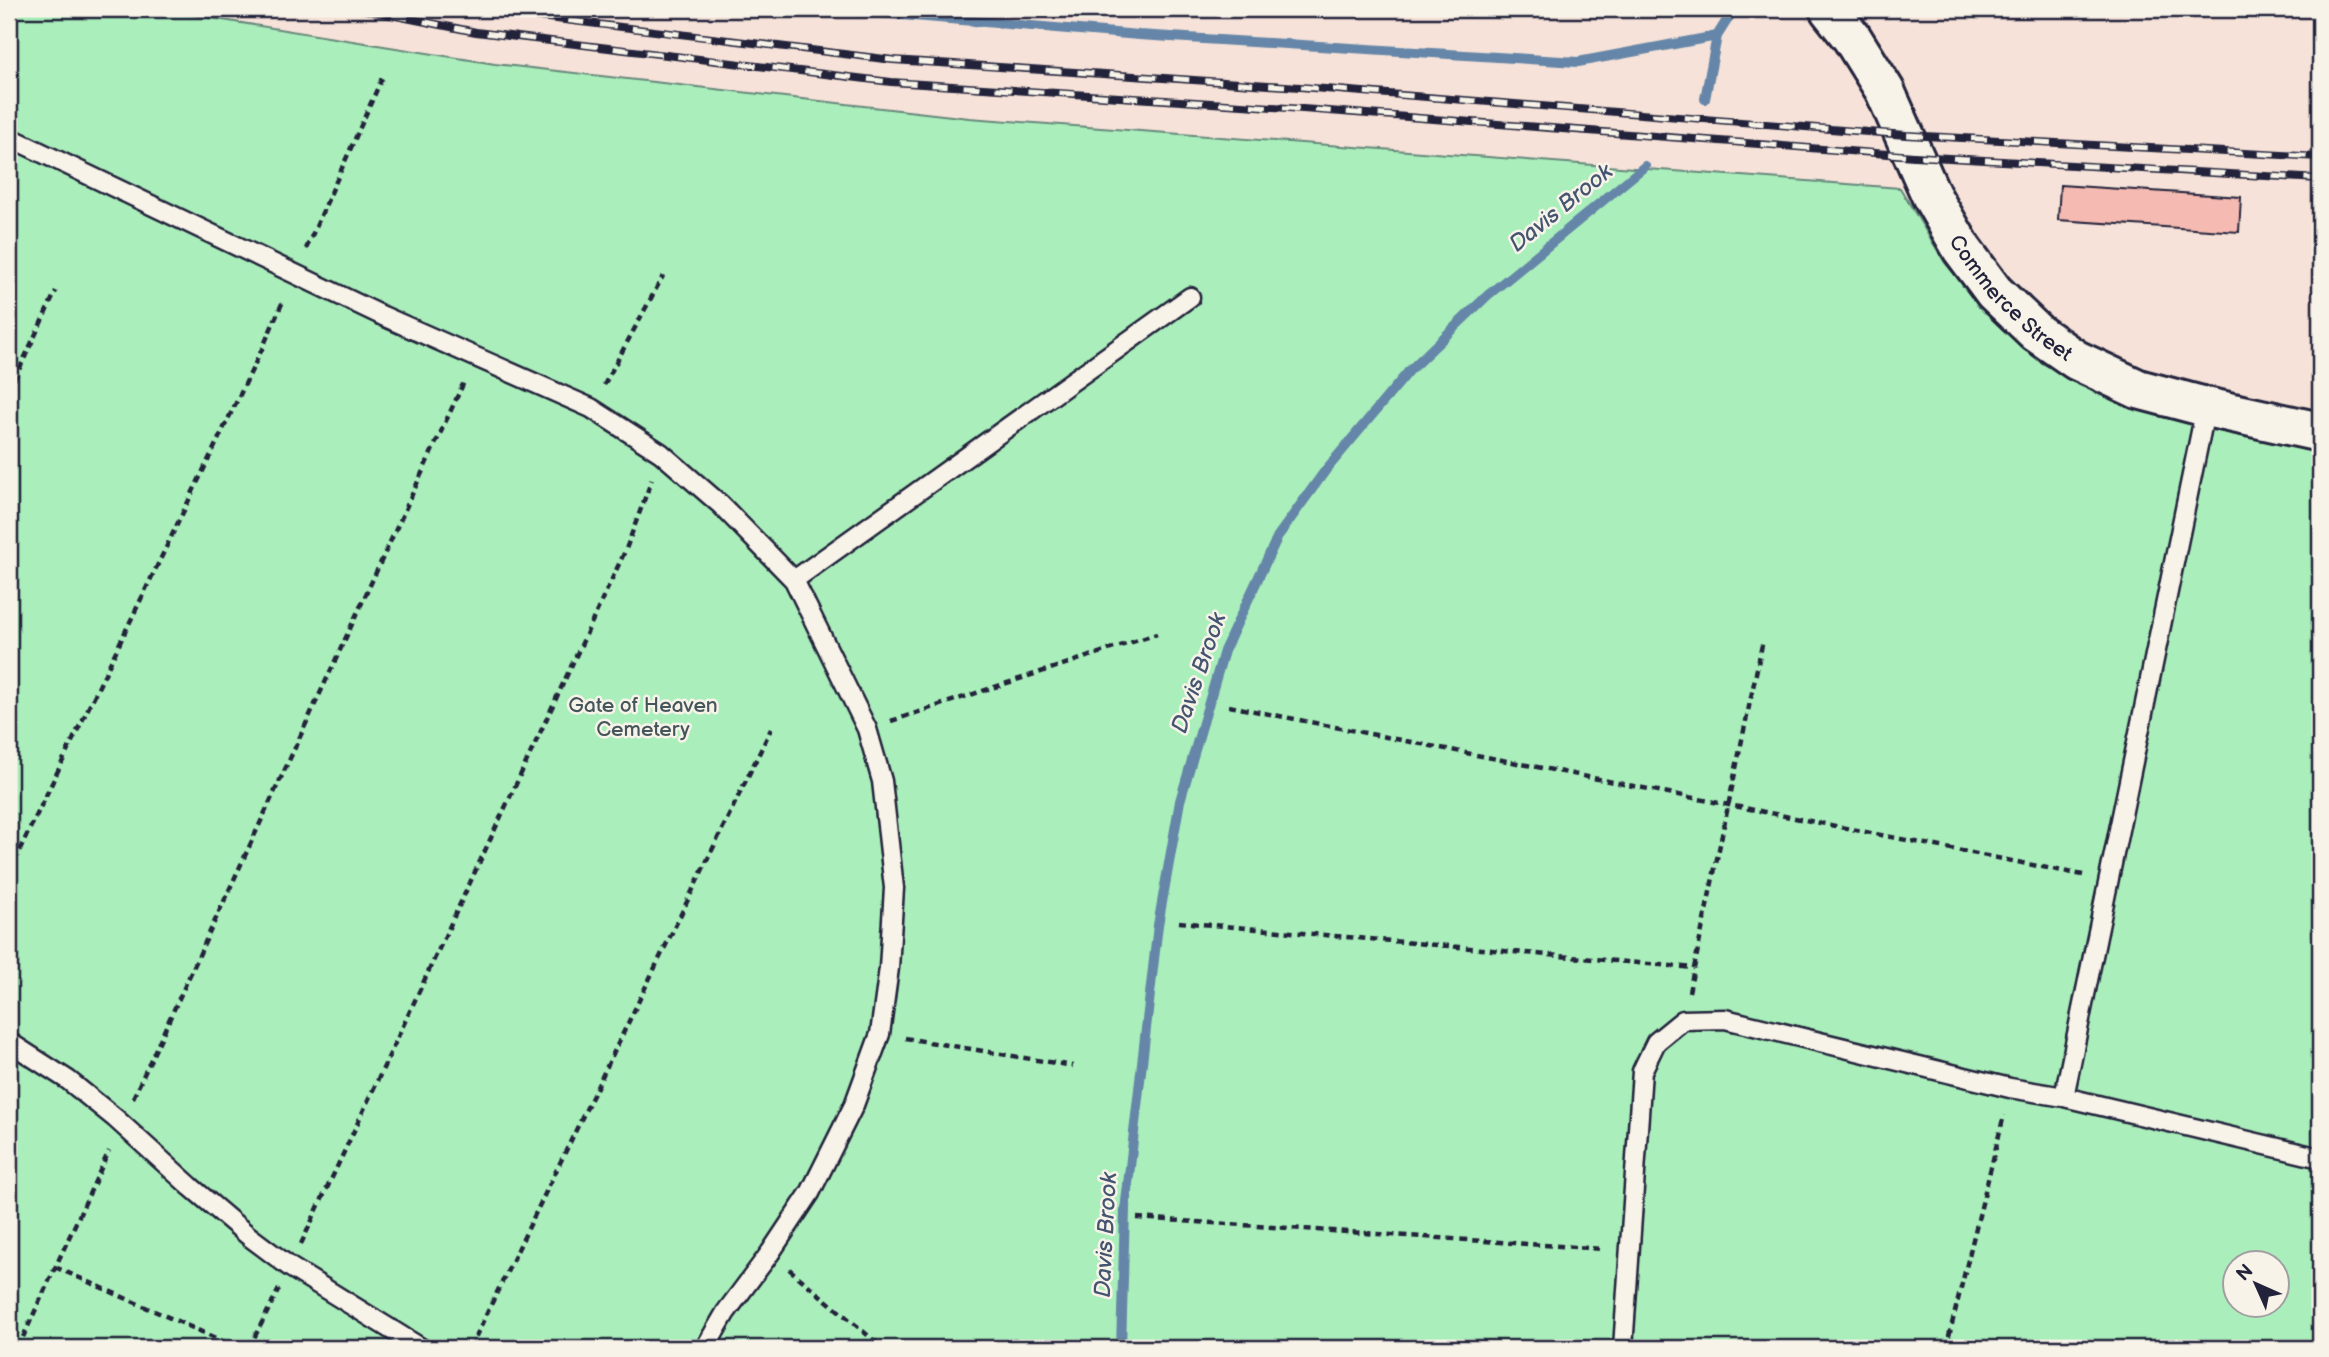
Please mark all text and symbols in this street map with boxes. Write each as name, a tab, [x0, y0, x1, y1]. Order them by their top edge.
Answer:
water label: Davis Brook	[1504, 157, 1619, 258]
street label: Commerce Street	[1944, 230, 2078, 367]
water label: Davis Brook	[1165, 609, 1233, 737]
park label: Gate of Heaven Cemetery	[568, 693, 718, 742]
water label: Davis Brook	[1089, 1171, 1123, 1298]
north arrow	[2220, 1248, 2290, 1318]
text: N	[2232, 1260, 2258, 1286]

